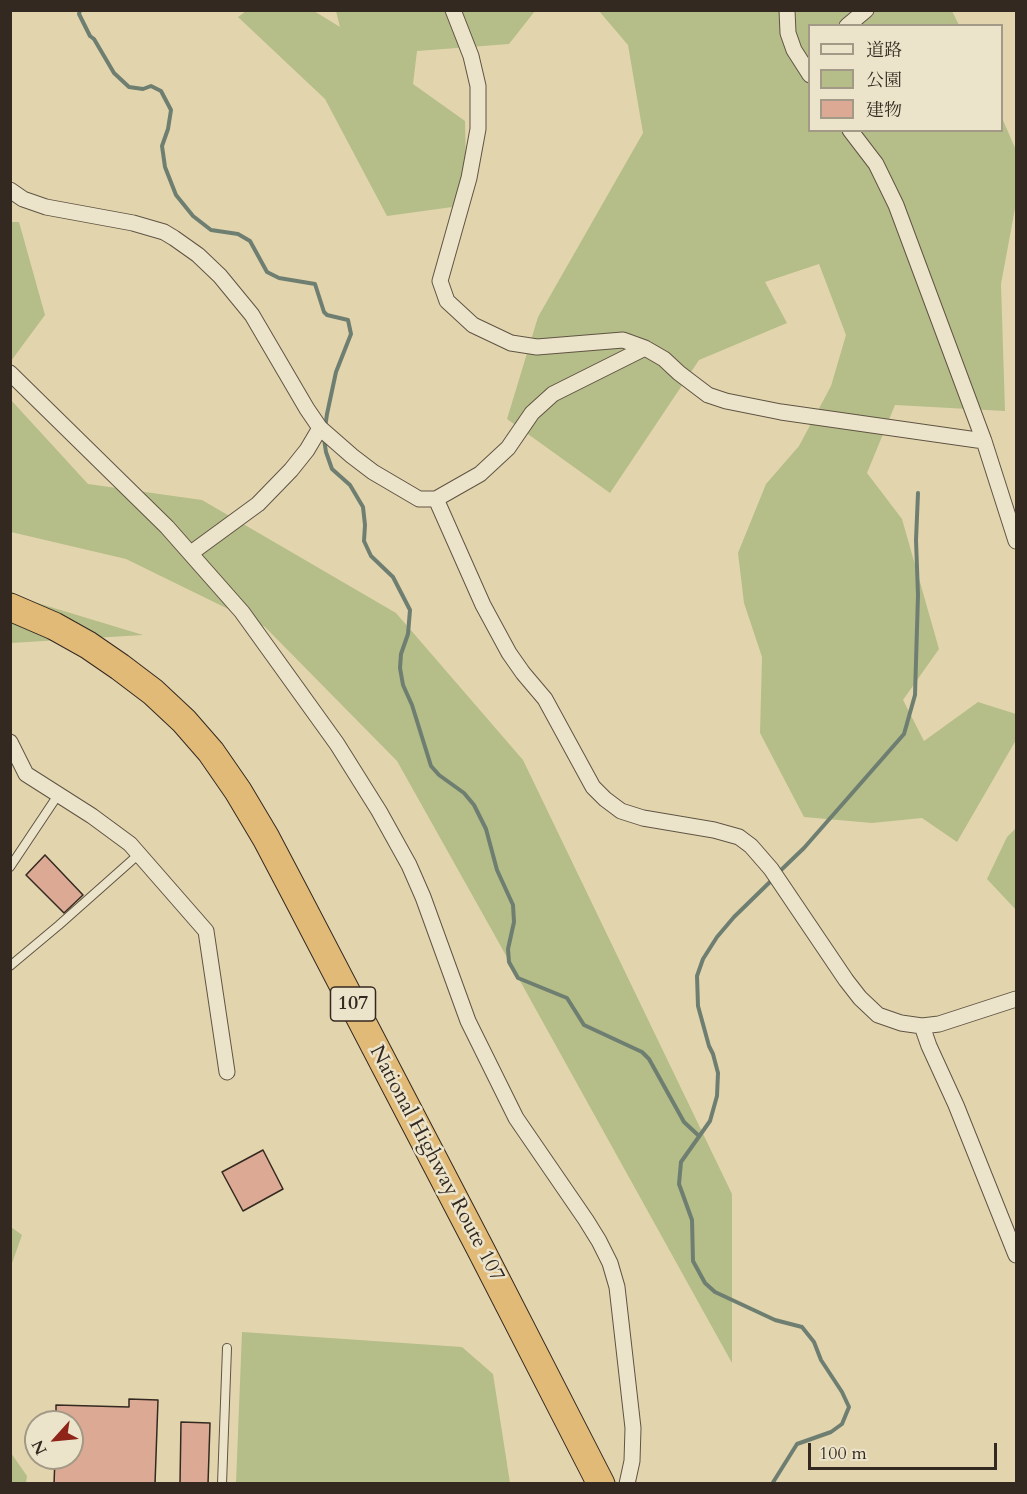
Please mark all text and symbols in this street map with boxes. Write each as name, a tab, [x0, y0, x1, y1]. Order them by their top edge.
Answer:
legend	[808, 24, 1003, 132]
text: 道路	[866, 38, 902, 63]
text: 公園	[866, 68, 902, 93]
text: 建物	[866, 98, 902, 123]
road number: 107	[330, 987, 376, 1021]
street label: National Highway Route 107	[363, 1042, 509, 1286]
north arrow	[24, 1410, 84, 1470]
scale bar	[811, 1431, 1000, 1469]
text: N	[27, 1436, 53, 1458]
text: 100 m	[819, 1441, 867, 1466]

